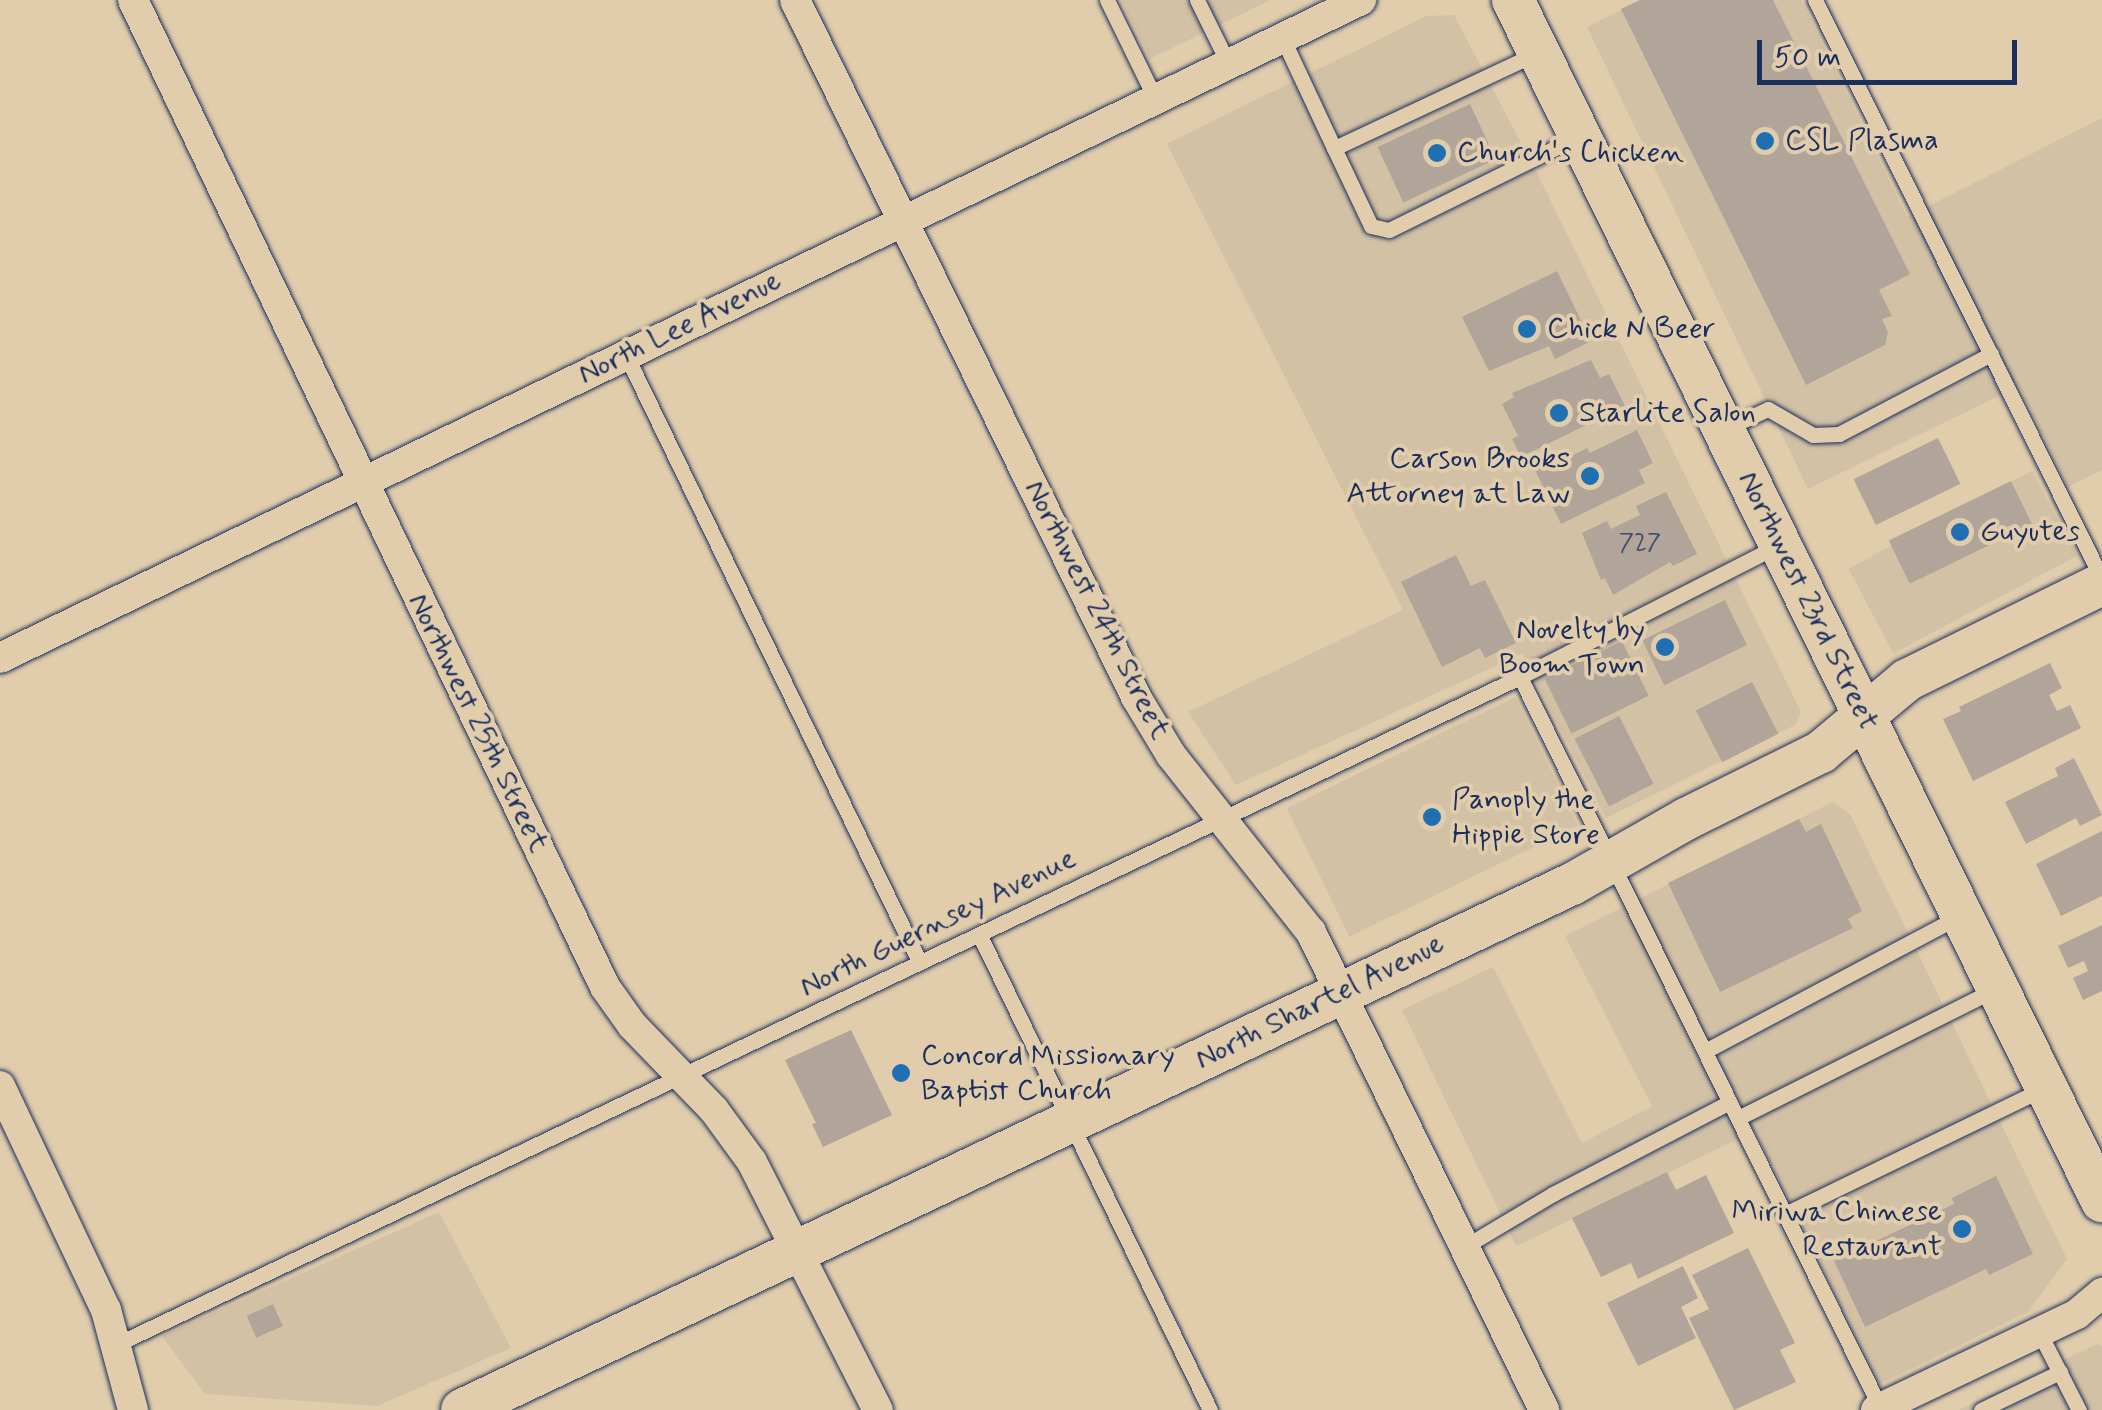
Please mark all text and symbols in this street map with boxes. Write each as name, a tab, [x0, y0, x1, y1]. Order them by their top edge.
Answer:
scale bar	[1762, 20, 2022, 82]
text: 50 m	[1774, 38, 1841, 77]
place label: CSL Plasma	[1785, 123, 1939, 159]
marker: CSL Plasma	[1754, 130, 1776, 152]
place label: Church's Chicken	[1457, 135, 1681, 171]
marker: Church's Chicken	[1426, 142, 1448, 164]
street label: North Lee Avenue	[570, 262, 790, 394]
place label: Chick N Beer	[1547, 311, 1714, 347]
marker: Chick N Beer	[1516, 318, 1538, 340]
place label: Starlite Salon	[1579, 395, 1768, 431]
marker: Starlite Salon	[1548, 402, 1570, 424]
place label: Carson Brooks Attorney at Law	[1350, 441, 1570, 512]
marker: Carson Brooks Attorney at Law	[1579, 465, 1601, 487]
street label: Northwest 23rd Street	[1730, 466, 1886, 736]
street label: Northwest 24th Street	[1016, 474, 1178, 746]
place label: Guyutes	[1980, 514, 2080, 550]
marker: Guyutes	[1949, 521, 1971, 543]
house number: 727	[1619, 529, 1661, 559]
street label: Northwest 25th Street	[400, 588, 556, 858]
place label: Novelty by Boom Town	[1495, 612, 1645, 682]
marker: Novelty by Boom Town	[1654, 636, 1676, 658]
place label: Panoply the Hippie Store	[1452, 782, 1600, 852]
marker: Panoply the Hippie Store	[1421, 806, 1443, 828]
street label: North Guernsey Avenue	[793, 840, 1083, 1006]
street label: North Shartel Avenue	[1186, 924, 1454, 1080]
place label: Concord Missionary Baptist Church	[921, 1038, 1165, 1108]
marker: Concord Missionary Baptist Church	[890, 1062, 912, 1084]
place label: Miriwa Chinese Restaurant	[1732, 1194, 1942, 1264]
marker: Miriwa Chinese Restaurant	[1951, 1218, 1973, 1240]

